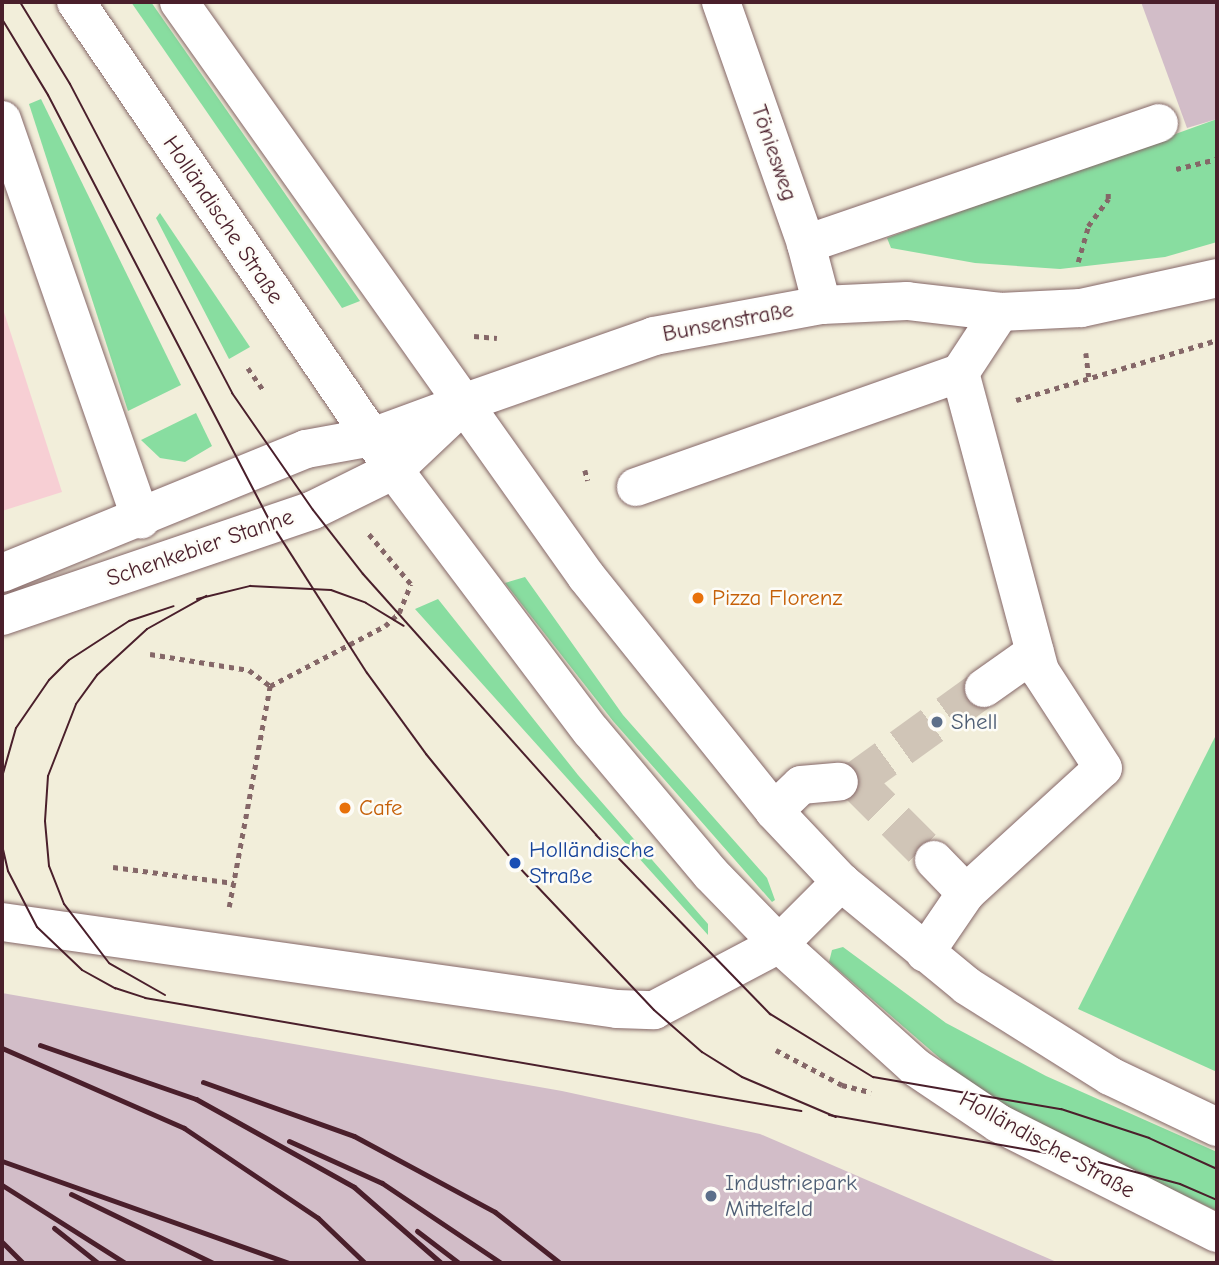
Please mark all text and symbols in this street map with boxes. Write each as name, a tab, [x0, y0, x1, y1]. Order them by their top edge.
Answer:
street label: Töniesweg	[745, 101, 803, 205]
street label: Holländische Straße	[157, 131, 289, 309]
street label: Bunsenstraße	[660, 296, 796, 348]
street label: Schenkebier Stanne	[103, 503, 297, 593]
place label: Pizza Florenz	[712, 584, 842, 612]
marker: Pizza Florenz	[690, 590, 706, 606]
place label: Shell	[951, 708, 998, 736]
marker: Shell	[929, 714, 945, 730]
place label: Cafe	[359, 794, 403, 822]
marker: Cafe	[337, 800, 353, 816]
place label: Holländische Straße	[529, 836, 654, 890]
marker: Holländische Straße	[507, 855, 523, 871]
street label: Holländische Straße	[954, 1085, 1140, 1205]
place label: Industriepark Mittelfeld	[725, 1169, 857, 1223]
marker: Industriepark Mittelfeld	[703, 1188, 719, 1204]

